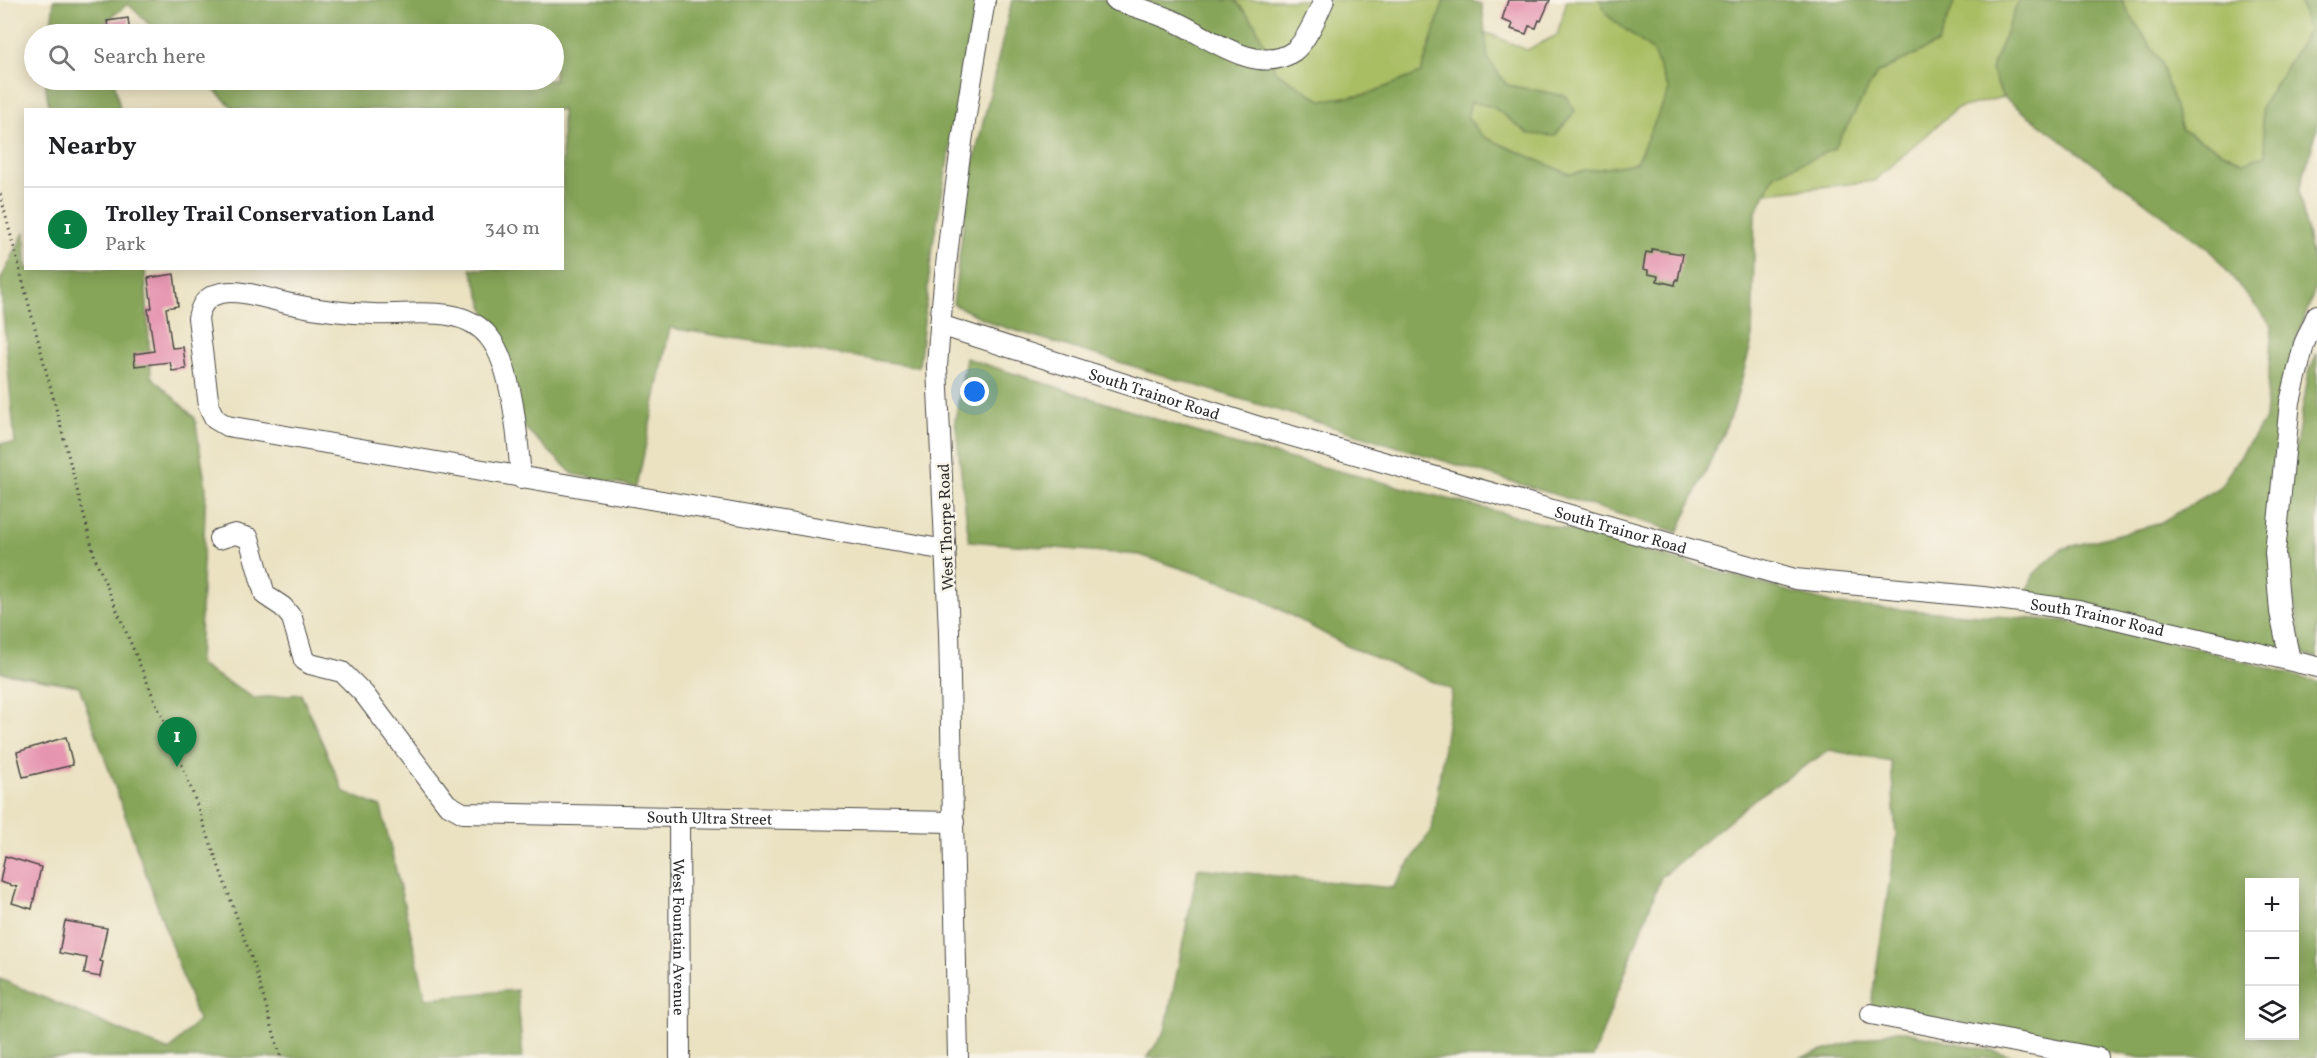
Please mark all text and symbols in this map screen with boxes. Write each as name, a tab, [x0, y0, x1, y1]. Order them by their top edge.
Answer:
search box	[24, 24, 564, 90]
icon: search	[45, 41, 78, 74]
text: Search here	[93, 42, 206, 73]
text: Nearby	[48, 129, 137, 165]
text: Trolley Trail Conservation Land	[105, 200, 435, 231]
text: 1	[63, 215, 72, 243]
text: 340 m	[484, 215, 540, 243]
text: Park	[105, 231, 146, 259]
street label: South Trainor Road	[1085, 364, 1222, 427]
your location	[960, 377, 989, 406]
street label: West Thorpe Road	[934, 463, 960, 591]
street label: South Trainor Road	[1552, 502, 1689, 561]
street label: South Trainor Road	[2029, 595, 2166, 643]
pin: 1	[158, 718, 196, 767]
street label: South Ultra Street	[646, 807, 773, 832]
street label: West Fountain Avenue	[666, 858, 689, 1016]
map controls	[2245, 878, 2299, 1040]
button: +	[2245, 878, 2299, 932]
button: −	[2245, 932, 2299, 986]
button: layers	[2245, 986, 2299, 1040]

